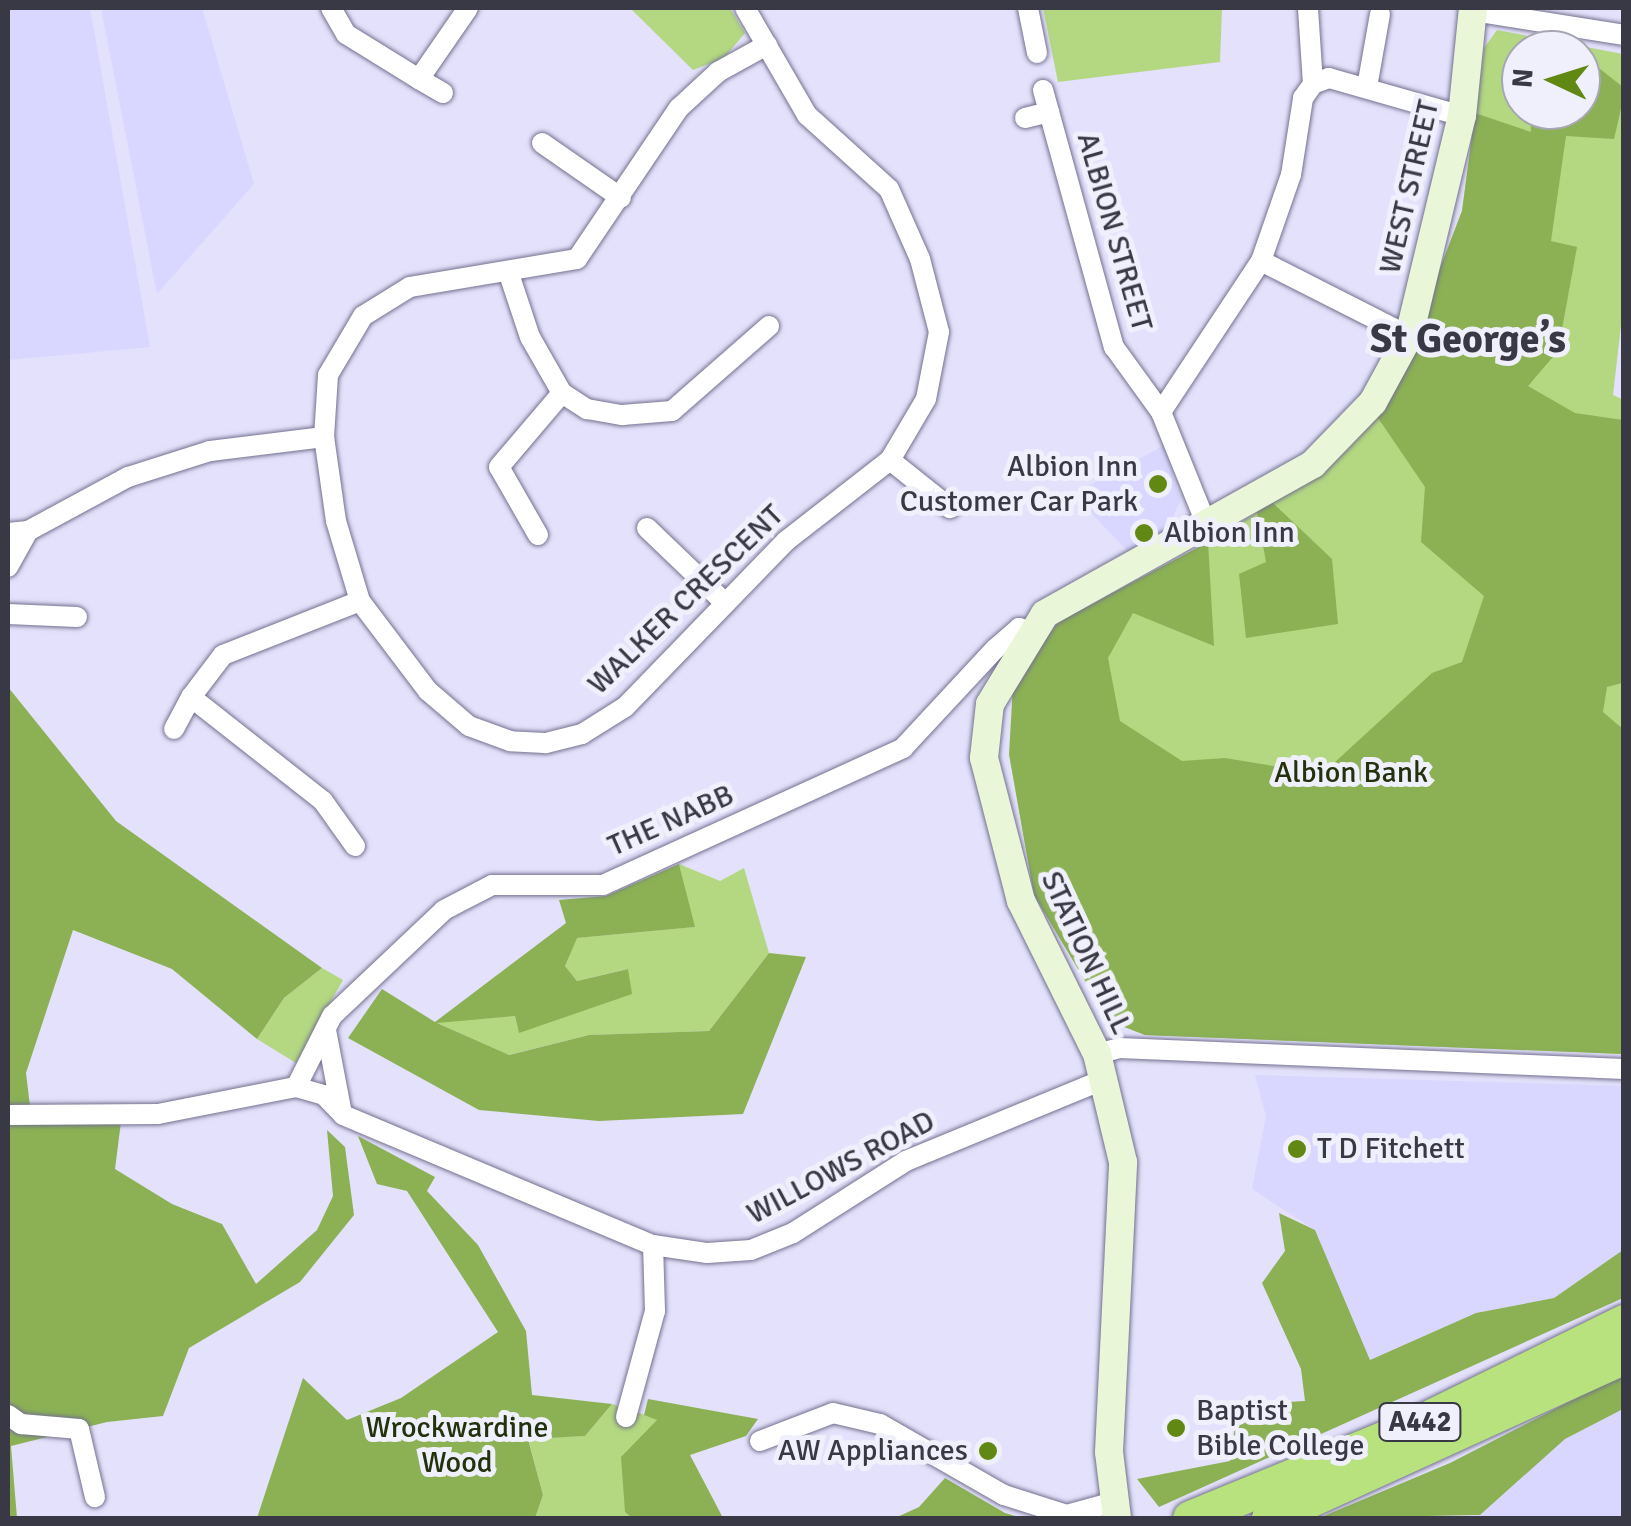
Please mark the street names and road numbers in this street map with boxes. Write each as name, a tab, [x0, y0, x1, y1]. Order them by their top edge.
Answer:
street label: WEST STREET	[1373, 97, 1447, 277]
street label: ALBION STREET	[1068, 129, 1160, 335]
street label: WALKER CRESCENT	[581, 498, 791, 702]
street label: THE NABB	[603, 777, 739, 865]
street label: STATION HILL	[1033, 866, 1139, 1040]
street label: WILLOWS ROAD	[741, 1103, 941, 1233]
road number: A442	[1378, 1399, 1462, 1445]

